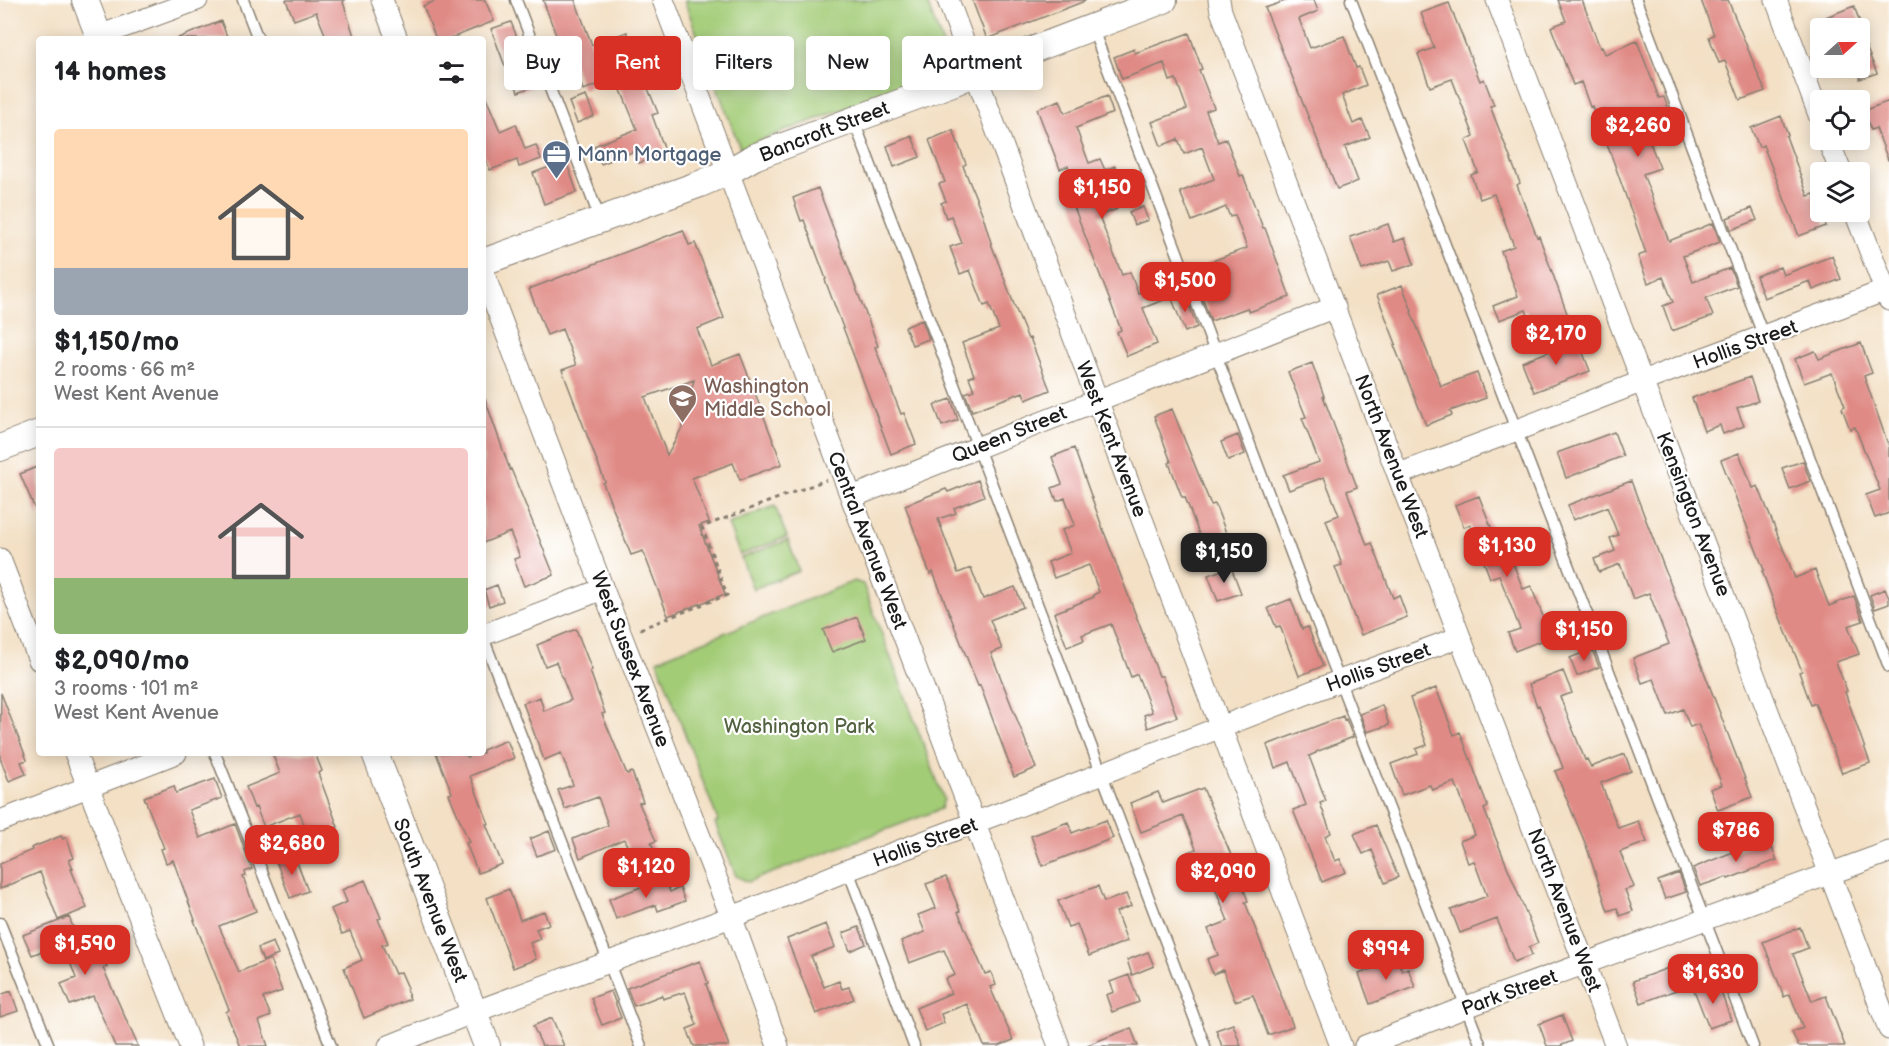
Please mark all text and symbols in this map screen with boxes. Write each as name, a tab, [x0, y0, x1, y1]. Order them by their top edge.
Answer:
north arrow	[1810, 18, 1870, 78]
map controls	[1810, 18, 1870, 222]
chip: Buy	[504, 36, 582, 90]
chip: Rent	[594, 36, 681, 90]
chip: Filters	[693, 36, 794, 90]
chip: New	[806, 36, 890, 90]
chip: Apartment	[902, 36, 1043, 90]
icon: filters	[435, 56, 468, 89]
text: 14 homes	[54, 57, 166, 88]
button: locate	[1810, 90, 1870, 150]
street label: Bancroft Street	[756, 96, 893, 168]
pin: $2,260	[1589, 107, 1687, 158]
text: $2,260	[1605, 114, 1671, 138]
office icon: Mann Mortgage	[540, 138, 572, 180]
place label: Mann Mortgage	[577, 143, 722, 167]
button: layers	[1810, 162, 1870, 222]
icon: home	[207, 168, 315, 276]
pin: $1,150	[1053, 169, 1151, 220]
text: $1,150	[1073, 176, 1131, 200]
pin: $1,500	[1136, 262, 1234, 313]
text: $1,500	[1154, 269, 1216, 293]
pin: $2,170	[1507, 315, 1605, 366]
street label: Hollis Street	[1690, 315, 1801, 375]
text: $2,170	[1525, 322, 1587, 346]
text: $1,150/mo	[54, 327, 179, 358]
text: 2 rooms · 66 m²	[54, 358, 195, 382]
street label: West Kent Avenue	[1070, 358, 1152, 521]
street label: North Avenue West	[1349, 371, 1433, 541]
place label: Washington Middle School	[704, 375, 831, 422]
text: West Kent Avenue	[54, 382, 219, 406]
school or university icon: Washington Middle School	[667, 382, 699, 424]
street label: Queen Street	[948, 401, 1070, 469]
street label: Kensington Avenue	[1651, 429, 1735, 600]
street label: Central Avenue West	[822, 448, 912, 633]
icon: home	[207, 487, 315, 595]
pin: $1,130	[1458, 527, 1556, 578]
pin: $1,150	[1175, 533, 1273, 584]
text: $1,130	[1478, 534, 1536, 558]
text: $1,150	[1195, 540, 1253, 564]
street label: West Sussex Avenue	[585, 568, 675, 751]
pin: $1,150	[1535, 611, 1633, 662]
text: $1,150	[1555, 618, 1613, 642]
street label: Hollis Street	[1323, 638, 1434, 698]
text: $2,090/mo	[54, 646, 189, 677]
text: 3 rooms · 101 m²	[54, 677, 199, 701]
text: West Kent Avenue	[54, 701, 219, 725]
park label: Washington Park	[724, 715, 874, 739]
pin: $786	[1700, 812, 1772, 863]
street label: Hollis Street	[870, 813, 981, 873]
street label: South Avenue West	[388, 815, 472, 986]
text: $786	[1712, 819, 1760, 843]
pin: $2,680	[243, 825, 341, 876]
street label: North Avenue West	[1522, 825, 1606, 995]
text: $2,680	[259, 832, 325, 856]
pin: $1,120	[597, 848, 695, 899]
pin: $2,090	[1174, 853, 1272, 904]
text: $1,120	[617, 855, 675, 879]
text: $2,090	[1190, 860, 1256, 884]
pin: $1,590	[36, 925, 134, 976]
pin: $994	[1350, 930, 1422, 981]
text: $1,590	[54, 932, 116, 956]
text: $994	[1362, 937, 1410, 961]
pin: $1,630	[1664, 954, 1762, 1005]
text: $1,630	[1682, 961, 1744, 985]
street label: Park Street	[1458, 965, 1560, 1021]

